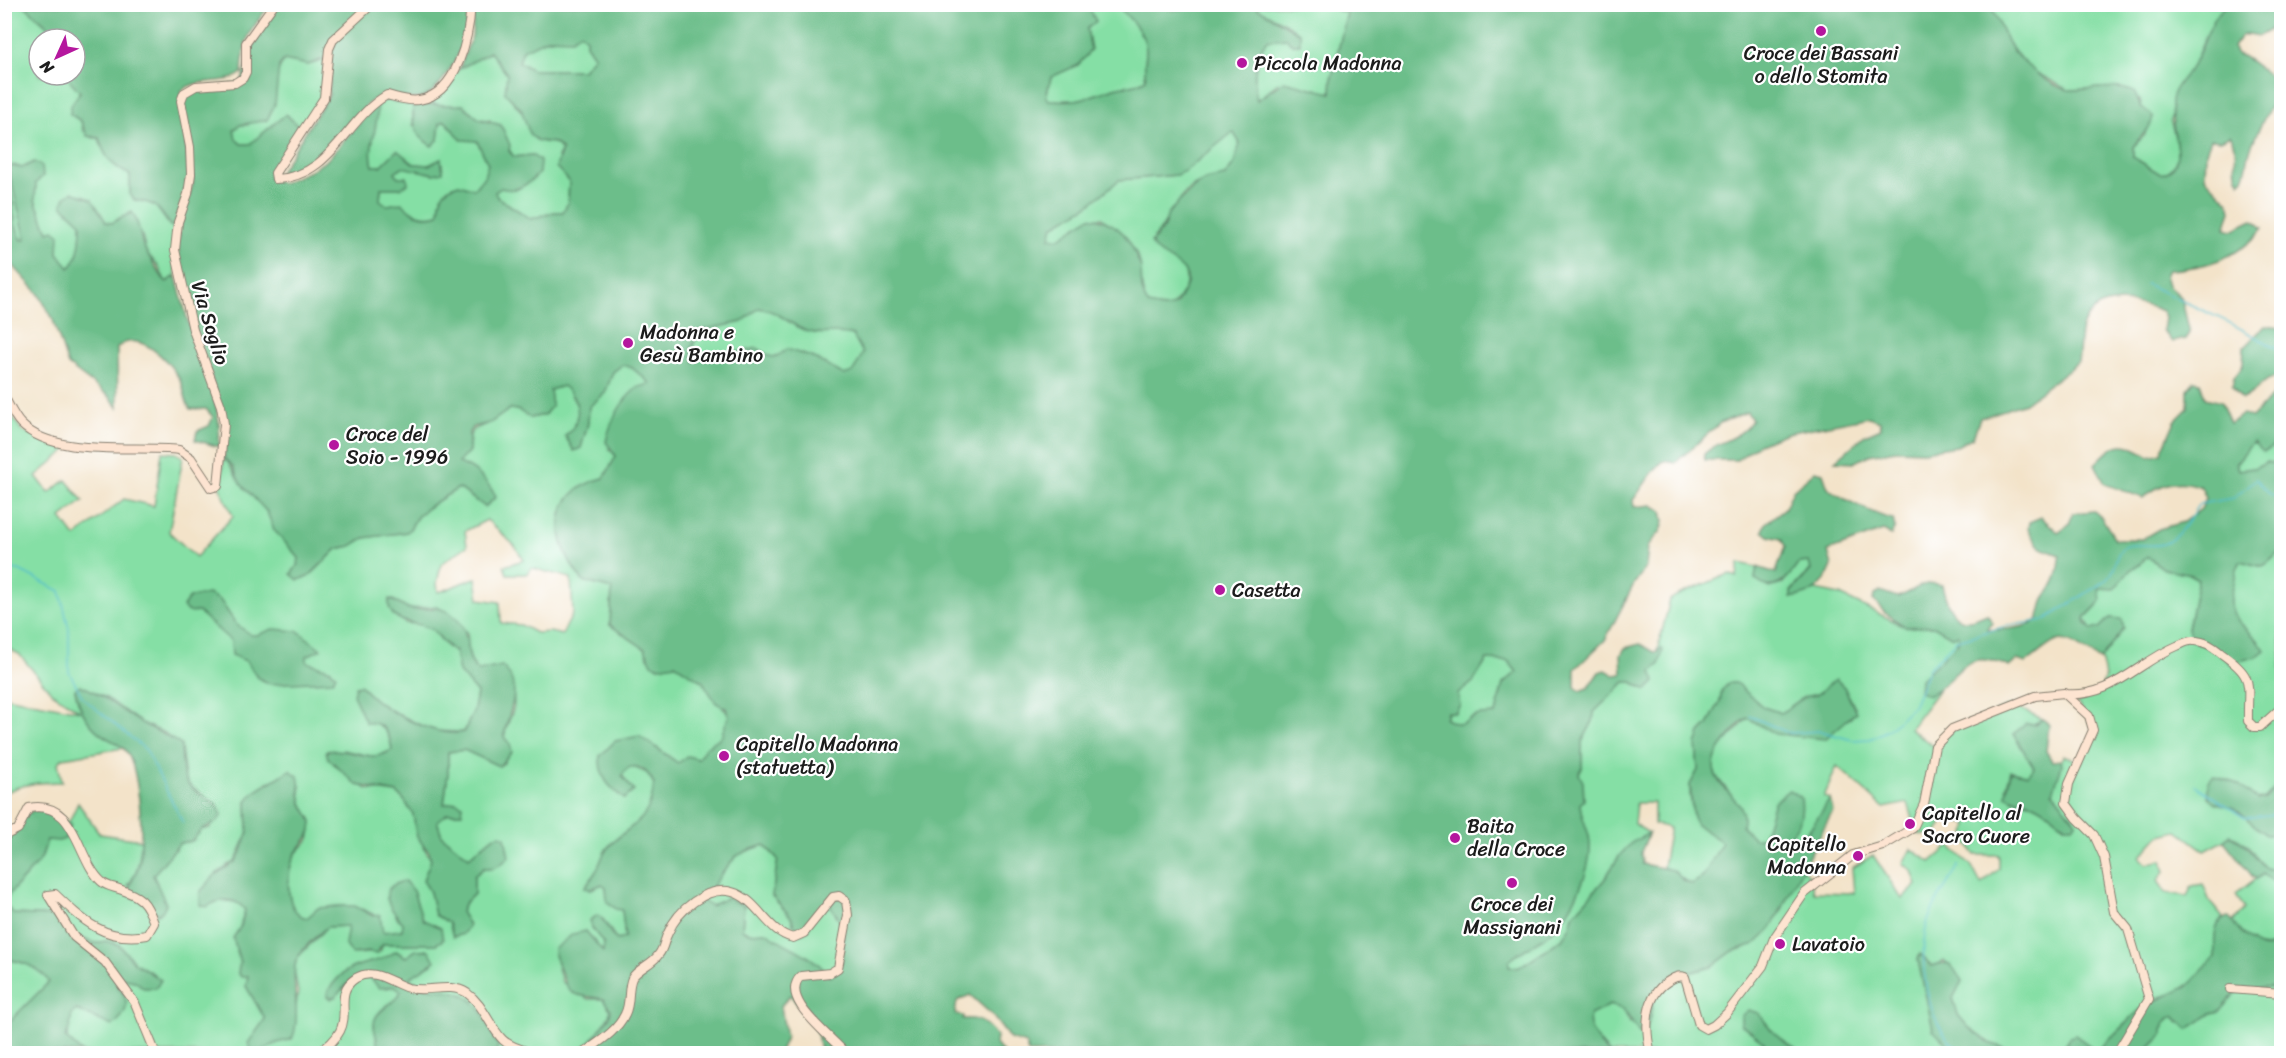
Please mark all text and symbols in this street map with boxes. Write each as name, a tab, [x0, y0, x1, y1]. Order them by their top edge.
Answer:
marker: Croce dei Bassani o dello Stomita	[1814, 24, 1828, 38]
north arrow	[27, 27, 87, 87]
place label: Croce dei Bassani o dello Stomita	[1744, 36, 1900, 94]
place label: Piccola Madonna	[1254, 46, 1401, 81]
text: N	[32, 52, 62, 82]
marker: Piccola Madonna	[1235, 56, 1249, 70]
street label: Via Soglio	[181, 276, 239, 370]
place label: Madonna e Gesù Bambino	[640, 315, 763, 373]
marker: Madonna e Gesù Bambino	[621, 336, 635, 350]
place label: Croce del Soio - 1996	[346, 417, 448, 475]
marker: Croce del Soio - 1996	[327, 438, 341, 452]
place label: Casetta	[1232, 573, 1301, 608]
marker: Casetta	[1213, 583, 1227, 597]
place label: Capitello Madonna (statuetta)	[736, 727, 898, 785]
marker: Capitello Madonna (statuetta)	[717, 749, 731, 763]
place label: Capitello al Sacro Cuore	[1922, 796, 2030, 854]
place label: Baita della Croce	[1467, 809, 1565, 867]
marker: Capitello al Sacro Cuore	[1903, 817, 1917, 831]
place label: Capitello Madonna	[1767, 827, 1846, 885]
marker: Baita della Croce	[1448, 831, 1462, 845]
marker: Capitello Madonna	[1851, 849, 1865, 863]
marker: Croce dei Massignani	[1505, 876, 1519, 890]
place label: Croce dei Massignani	[1463, 887, 1562, 945]
place label: Lavatoio	[1792, 927, 1865, 962]
marker: Lavatoio	[1773, 937, 1787, 951]

